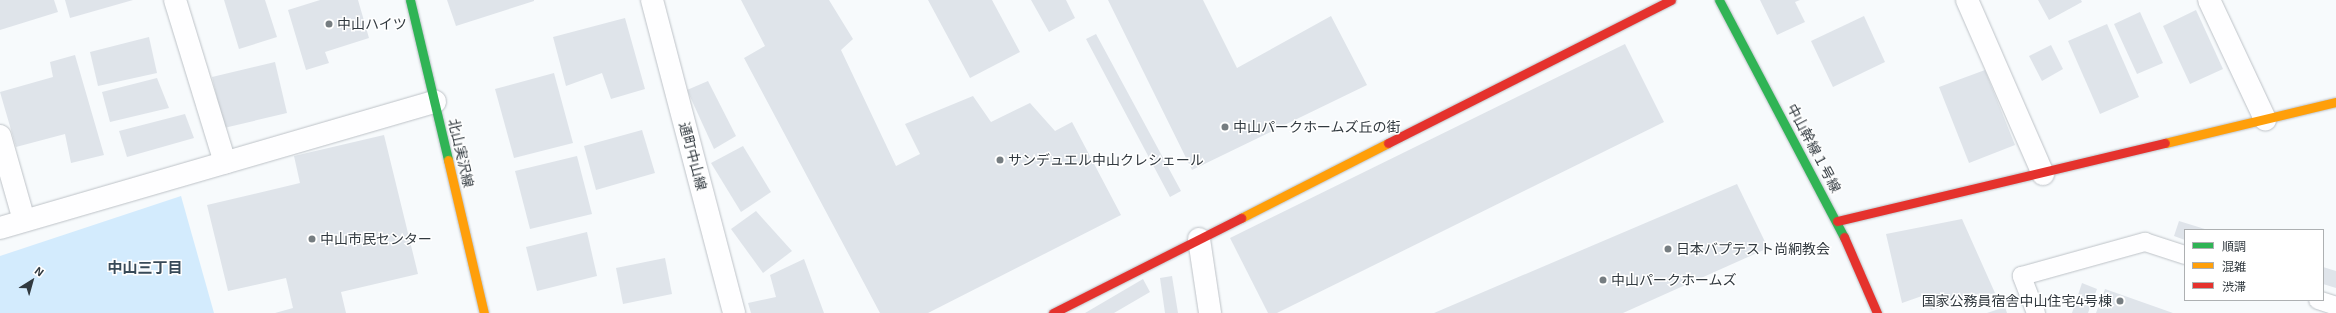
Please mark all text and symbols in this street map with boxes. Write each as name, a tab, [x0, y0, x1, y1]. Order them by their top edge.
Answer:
place label: 中山ハイツ	[337, 16, 407, 32]
marker: 中山ハイツ	[324, 19, 334, 29]
street label: 中山幹線１号線	[1784, 101, 1844, 195]
street label: 北山実沢線	[445, 117, 477, 189]
place label: 中山パークホームズ丘の街	[1233, 119, 1401, 135]
street label: 通町中山線	[676, 120, 710, 192]
marker: 中山パークホームズ丘の街	[1220, 122, 1230, 132]
place label: サンデュエル中山クレシェール	[1008, 152, 1204, 168]
marker: サンデュエル中山クレシェール	[995, 155, 1005, 165]
legend	[2184, 229, 2324, 301]
place label: 中山市民センター	[320, 231, 432, 247]
marker: 中山市民センター	[307, 234, 317, 244]
text: 順調	[2222, 239, 2246, 253]
place label: 日本バプテスト尚絅教会	[1676, 241, 1830, 257]
marker: 日本バプテスト尚絅教会	[1663, 244, 1673, 254]
district label: 中山三丁目	[108, 259, 182, 277]
text: 混雑	[2222, 259, 2246, 273]
north arrow	[12, 261, 52, 301]
text: N	[32, 263, 47, 279]
place label: 中山パークホームズ	[1611, 272, 1737, 288]
marker: 中山パークホームズ	[1598, 275, 1608, 285]
text: 渋滞	[2222, 279, 2246, 293]
place label: 国家公務員宿舎中山住宅4号棟	[1921, 293, 2112, 309]
marker: 国家公務員宿舎中山住宅4号棟	[2115, 296, 2125, 306]

